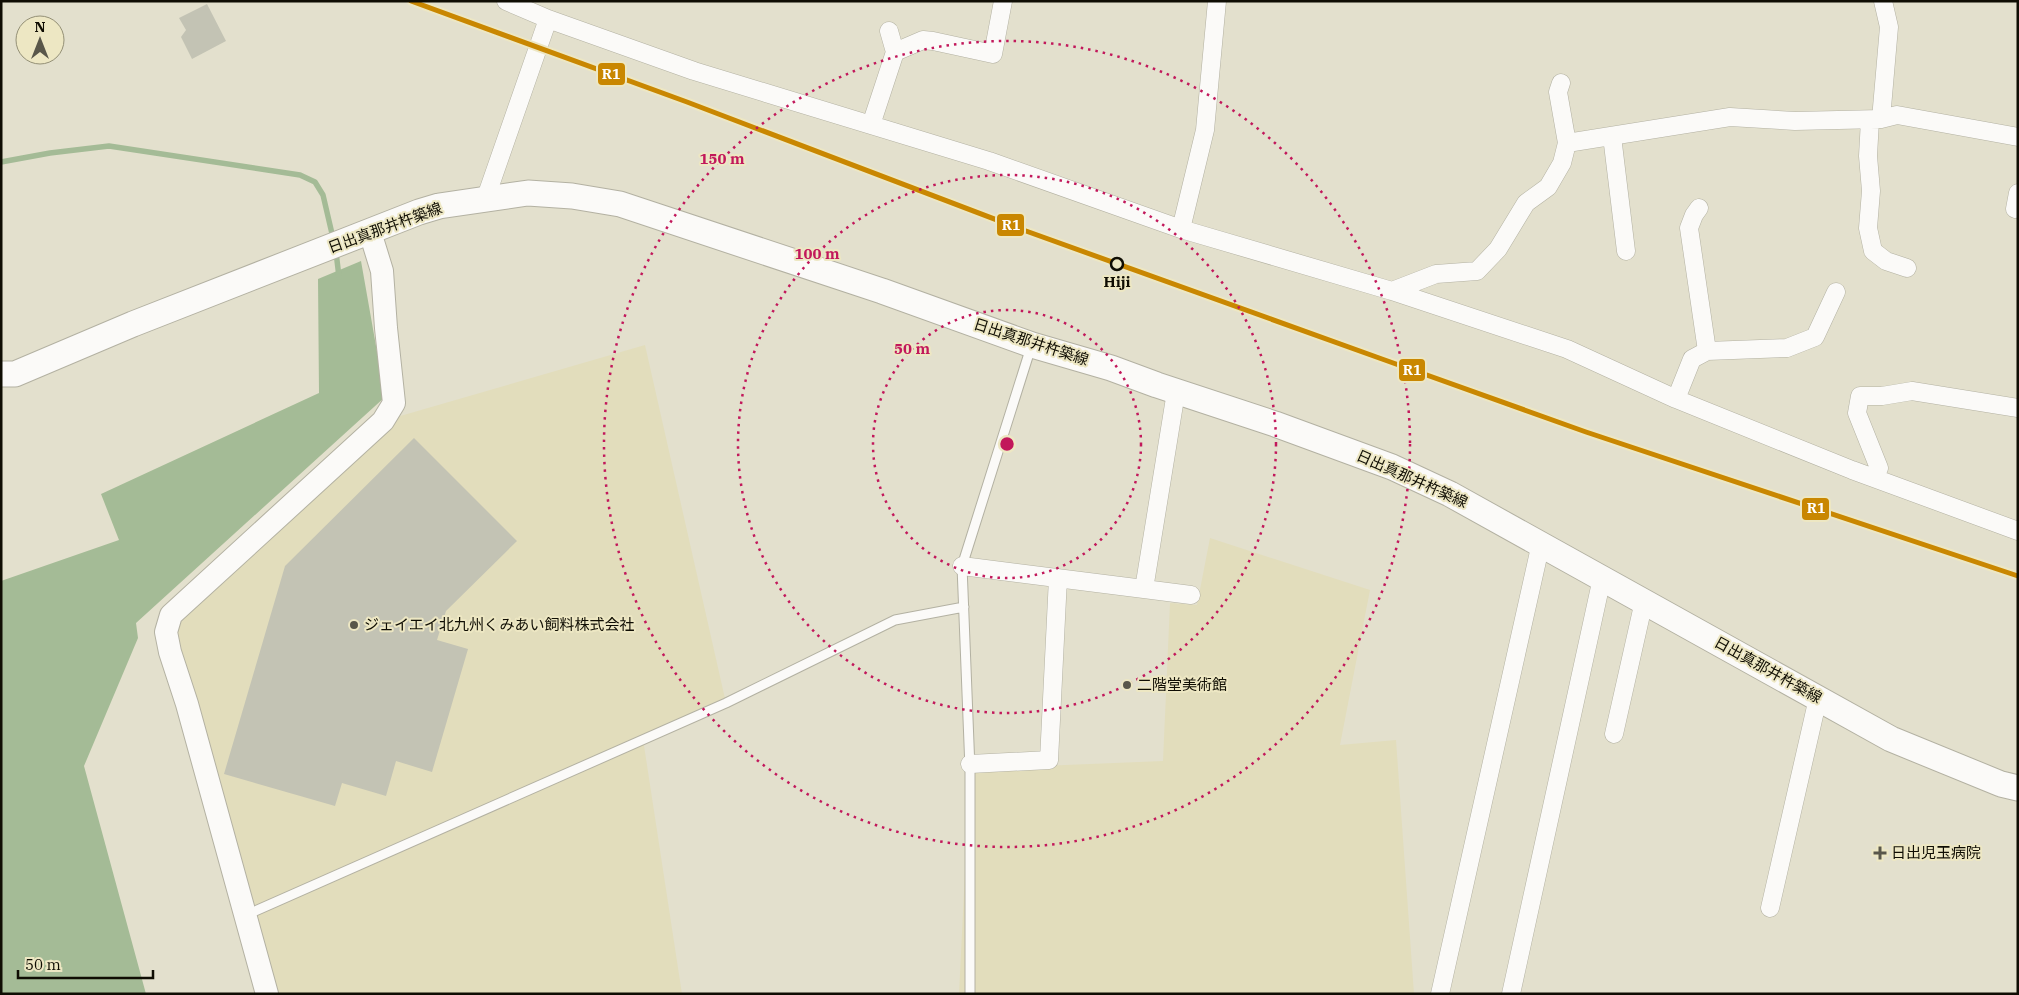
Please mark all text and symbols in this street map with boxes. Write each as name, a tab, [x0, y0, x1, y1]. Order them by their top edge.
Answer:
north arrow	[15, 15, 65, 65]
text: N	[34, 18, 46, 36]
line badge: R1	[597, 62, 626, 86]
text: R1	[602, 65, 620, 83]
text: 150 m	[699, 149, 745, 168]
street label: 日出真那井杵築線	[325, 198, 444, 257]
line badge: R1	[996, 213, 1025, 237]
text: R1	[1002, 216, 1020, 234]
text: 100 m	[794, 244, 840, 263]
marker: Hiji	[1110, 257, 1124, 271]
place label: Hiji	[1103, 272, 1131, 291]
street label: 日出真那井杵築線	[971, 314, 1091, 369]
text: 50 m	[894, 339, 930, 358]
line badge: R1	[1398, 358, 1426, 382]
text: R1	[1403, 361, 1421, 379]
centre of rings	[998, 435, 1016, 453]
street label: 日出真那井杵築線	[1354, 445, 1471, 512]
line badge: R1	[1801, 497, 1830, 521]
text: R1	[1807, 499, 1825, 517]
place label: ジェイエイ北九州くみあい飼料株式会社	[364, 615, 634, 634]
marker: ジェイエイ北九州くみあい飼料株式会社	[348, 619, 360, 631]
street label: 日出真那井杵築線	[1711, 632, 1825, 707]
place label: 二階堂美術館	[1137, 675, 1227, 694]
marker: 二階堂美術館	[1121, 679, 1133, 691]
place label: 日出児玉病院	[1891, 843, 1981, 862]
marker: 日出児玉病院	[1873, 846, 1887, 860]
scale bar	[18, 948, 152, 980]
text: 50 m	[25, 955, 61, 974]

